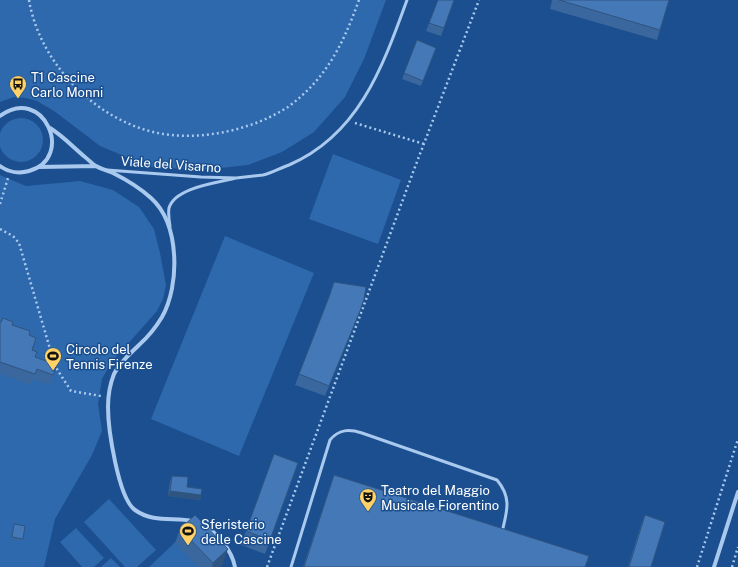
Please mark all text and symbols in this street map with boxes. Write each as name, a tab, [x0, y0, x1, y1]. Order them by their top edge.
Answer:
place label: T1 Cascine Carlo Monni	[31, 70, 103, 100]
bus stop icon: T1 Cascine Carlo Monni	[8, 74, 28, 99]
street label: Viale del Visarno	[120, 154, 222, 175]
place label: Circolo del Tennis Firenze	[66, 342, 153, 372]
sports icon: Circolo del Tennis Firenze	[43, 346, 63, 371]
place label: Teatro del Maggio Musicale Fiorentino	[381, 483, 499, 513]
theatre icon: Teatro del Maggio Musicale Fiorentino	[358, 487, 378, 512]
place label: Sferisterio delle Cascine	[201, 517, 282, 547]
sports icon: Sferisterio delle Cascine	[178, 521, 198, 546]

